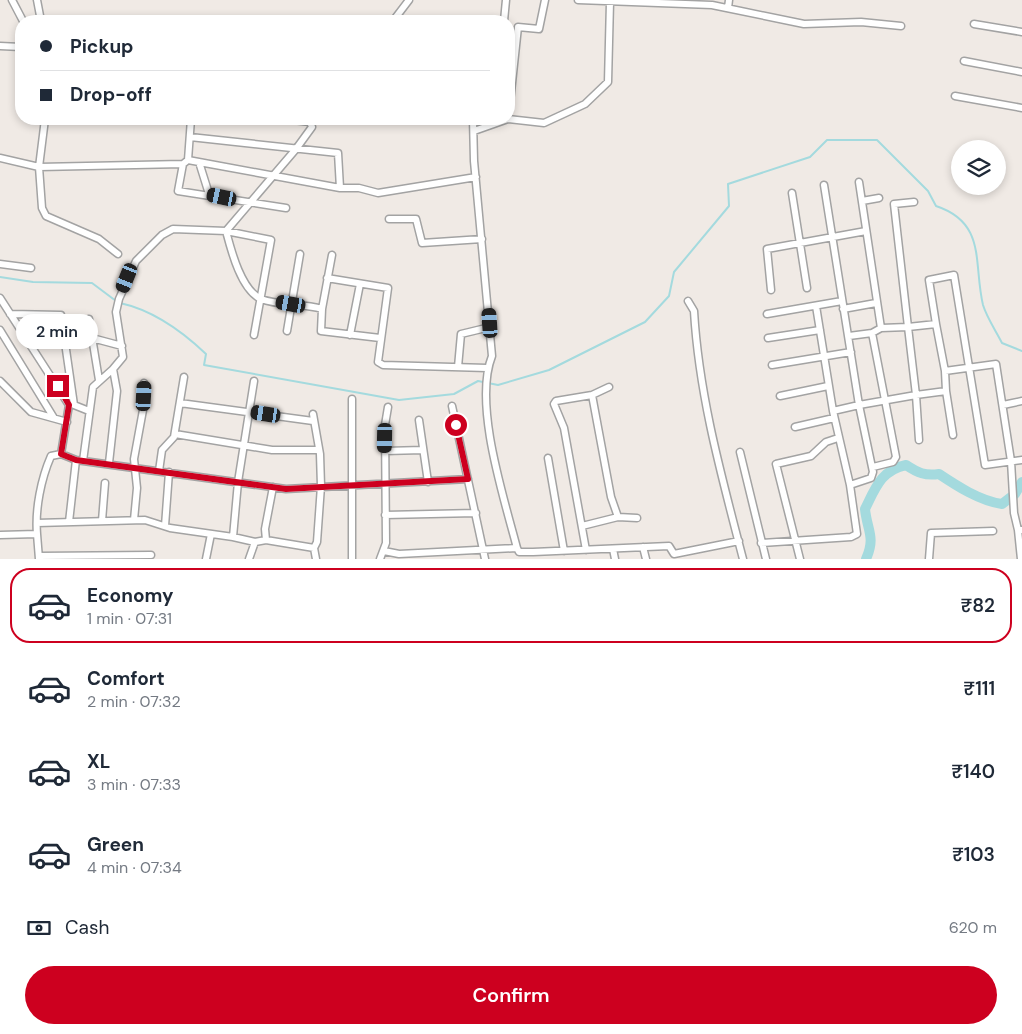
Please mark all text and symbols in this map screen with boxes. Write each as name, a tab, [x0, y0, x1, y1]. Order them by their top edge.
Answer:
text: Pickup	[70, 34, 134, 59]
text: Drop-off	[70, 82, 152, 107]
map controls	[951, 140, 1006, 195]
button: layers	[951, 140, 1006, 195]
car	[205, 187, 238, 207]
car	[114, 261, 139, 295]
car	[274, 294, 307, 314]
car	[481, 308, 498, 338]
callout: 2 min	[17, 314, 99, 348]
text: 2 min	[36, 321, 78, 342]
route end	[47, 375, 69, 397]
car	[135, 381, 152, 411]
car	[250, 404, 281, 424]
route start	[445, 414, 467, 436]
car	[377, 423, 392, 453]
icon: car	[27, 583, 72, 628]
text: Economy	[87, 583, 174, 608]
text: ₹82	[961, 593, 995, 618]
text: 1 min · 07:31	[87, 608, 172, 629]
icon: car	[27, 666, 72, 711]
text: Comfort	[87, 666, 165, 691]
text: ₹111	[963, 676, 995, 701]
text: 2 min · 07:32	[87, 691, 181, 712]
icon: car	[27, 749, 72, 794]
text: XL	[87, 749, 110, 774]
text: ₹140	[951, 759, 995, 784]
text: 3 min · 07:33	[87, 774, 181, 795]
icon: car	[27, 832, 72, 877]
text: Green	[87, 832, 144, 857]
text: ₹103	[952, 842, 995, 867]
text: 4 min · 07:34	[87, 857, 182, 878]
icon: cash	[25, 914, 53, 942]
text: Cash	[65, 915, 109, 940]
text: 620 m	[949, 917, 997, 938]
button: Confirm	[25, 966, 997, 1024]

